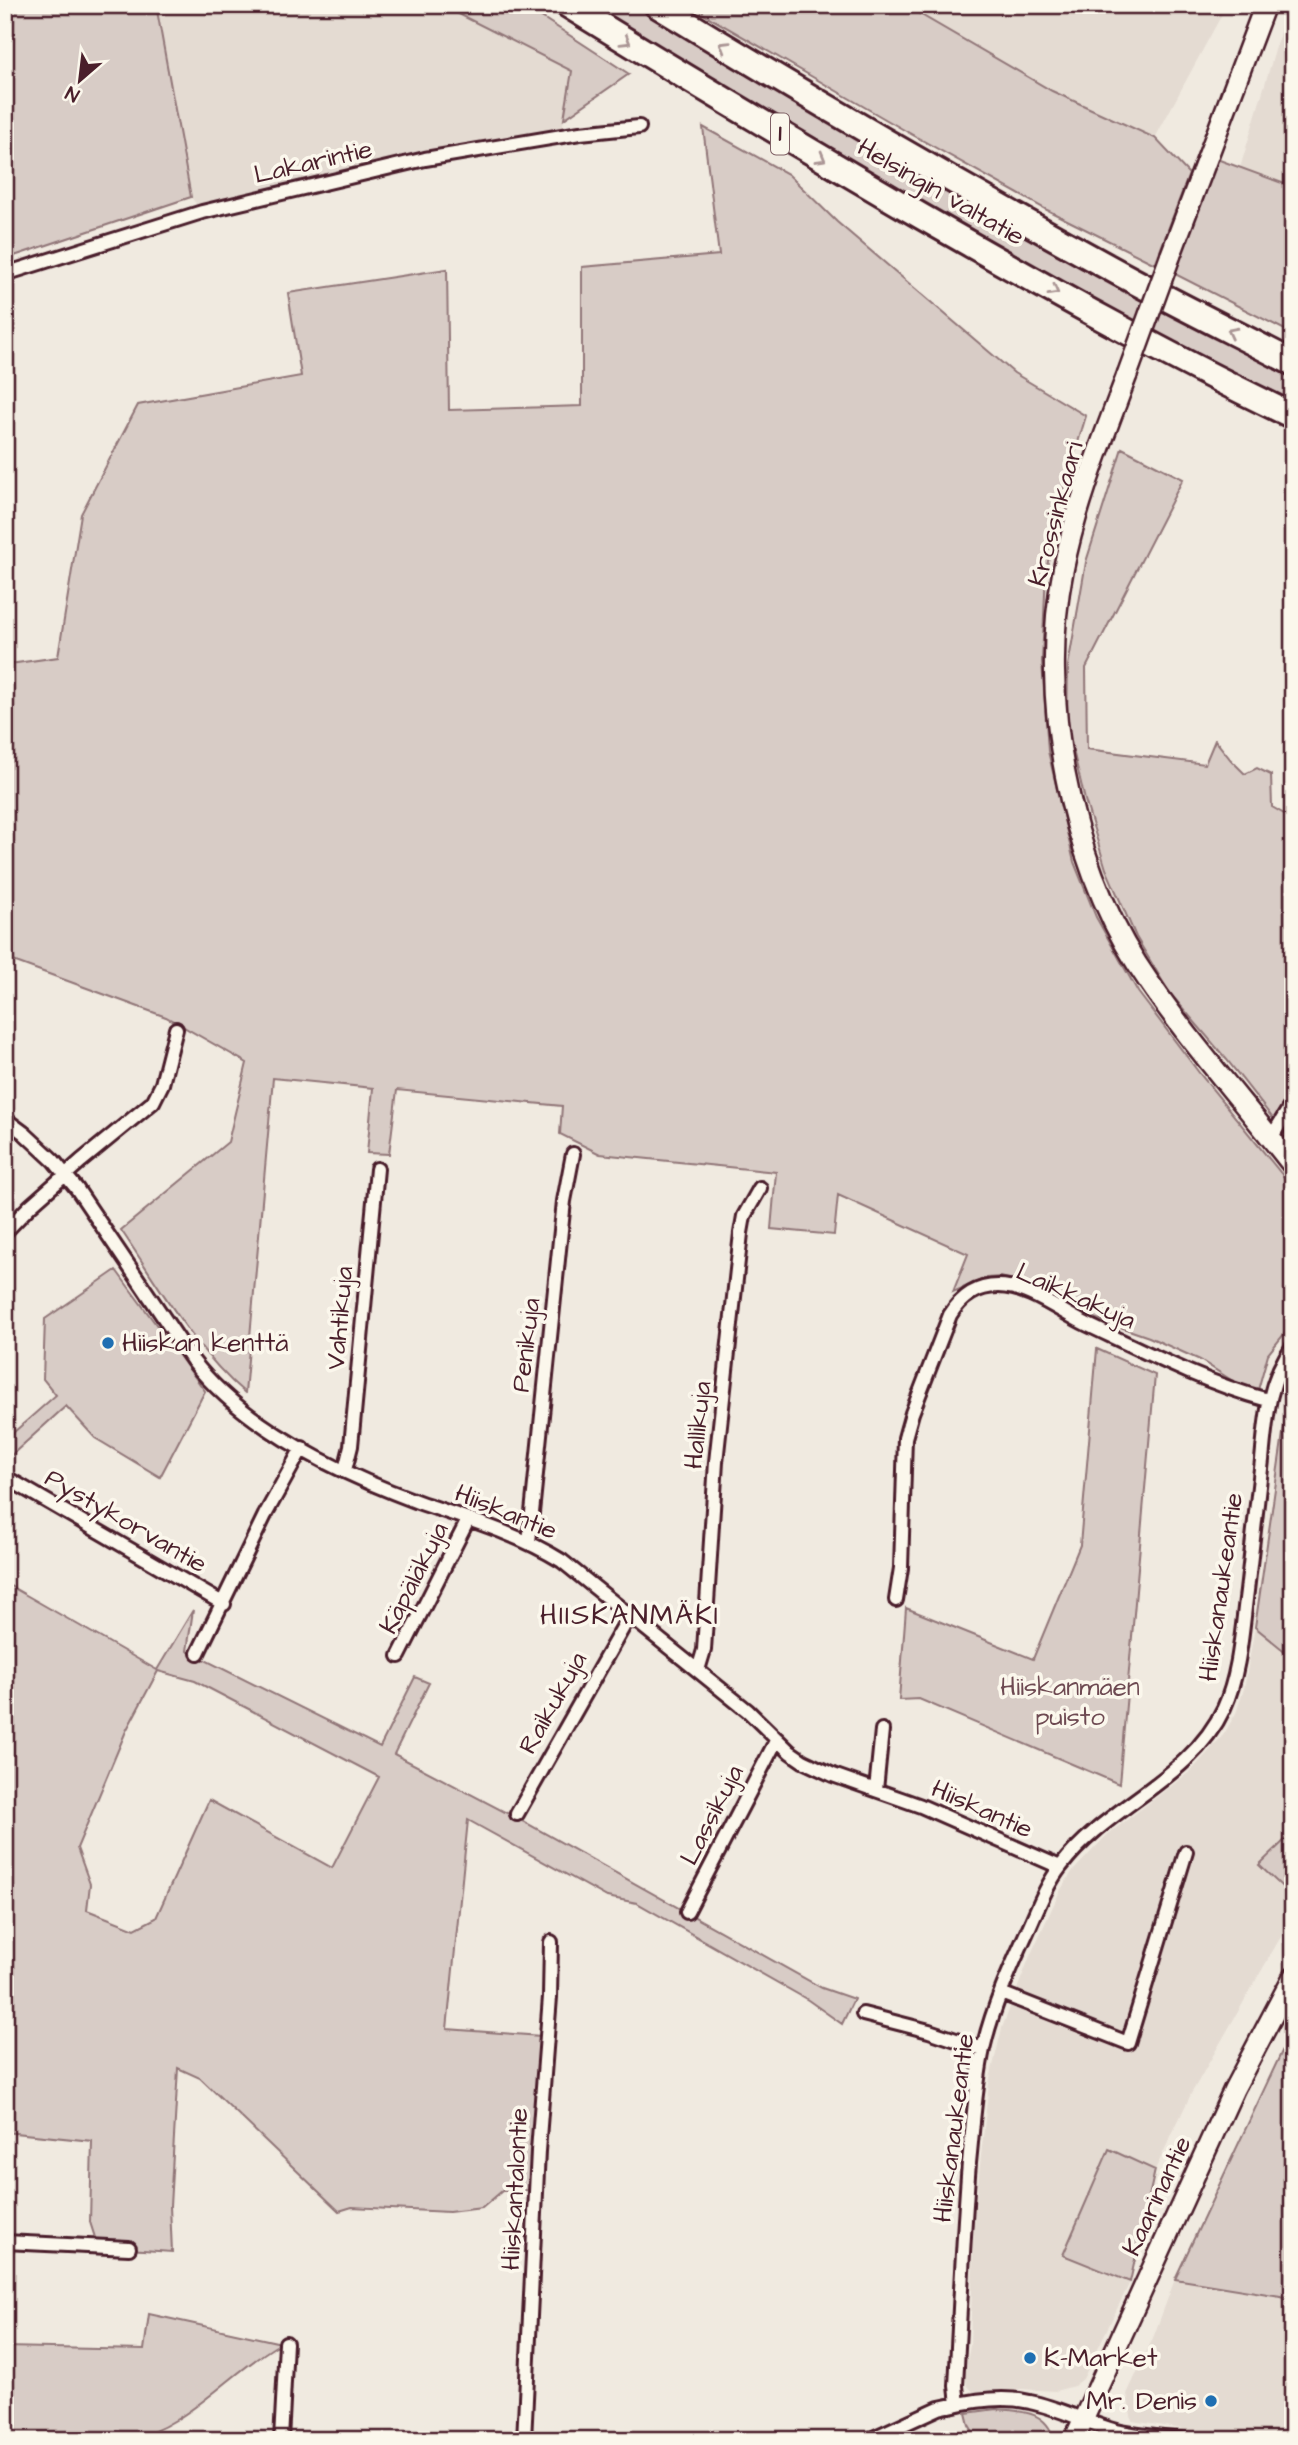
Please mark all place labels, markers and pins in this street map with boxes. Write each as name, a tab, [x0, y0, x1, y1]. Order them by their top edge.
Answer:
place label: Hiiskan kenttä	[122, 1325, 289, 1361]
marker: Hiiskan kenttä	[100, 1335, 116, 1351]
place label: K-Market	[1044, 2340, 1158, 2376]
marker: K-Market	[1022, 2350, 1038, 2366]
place label: Mr. Denis	[1086, 2383, 1197, 2419]
marker: Mr. Denis	[1203, 2393, 1219, 2409]

